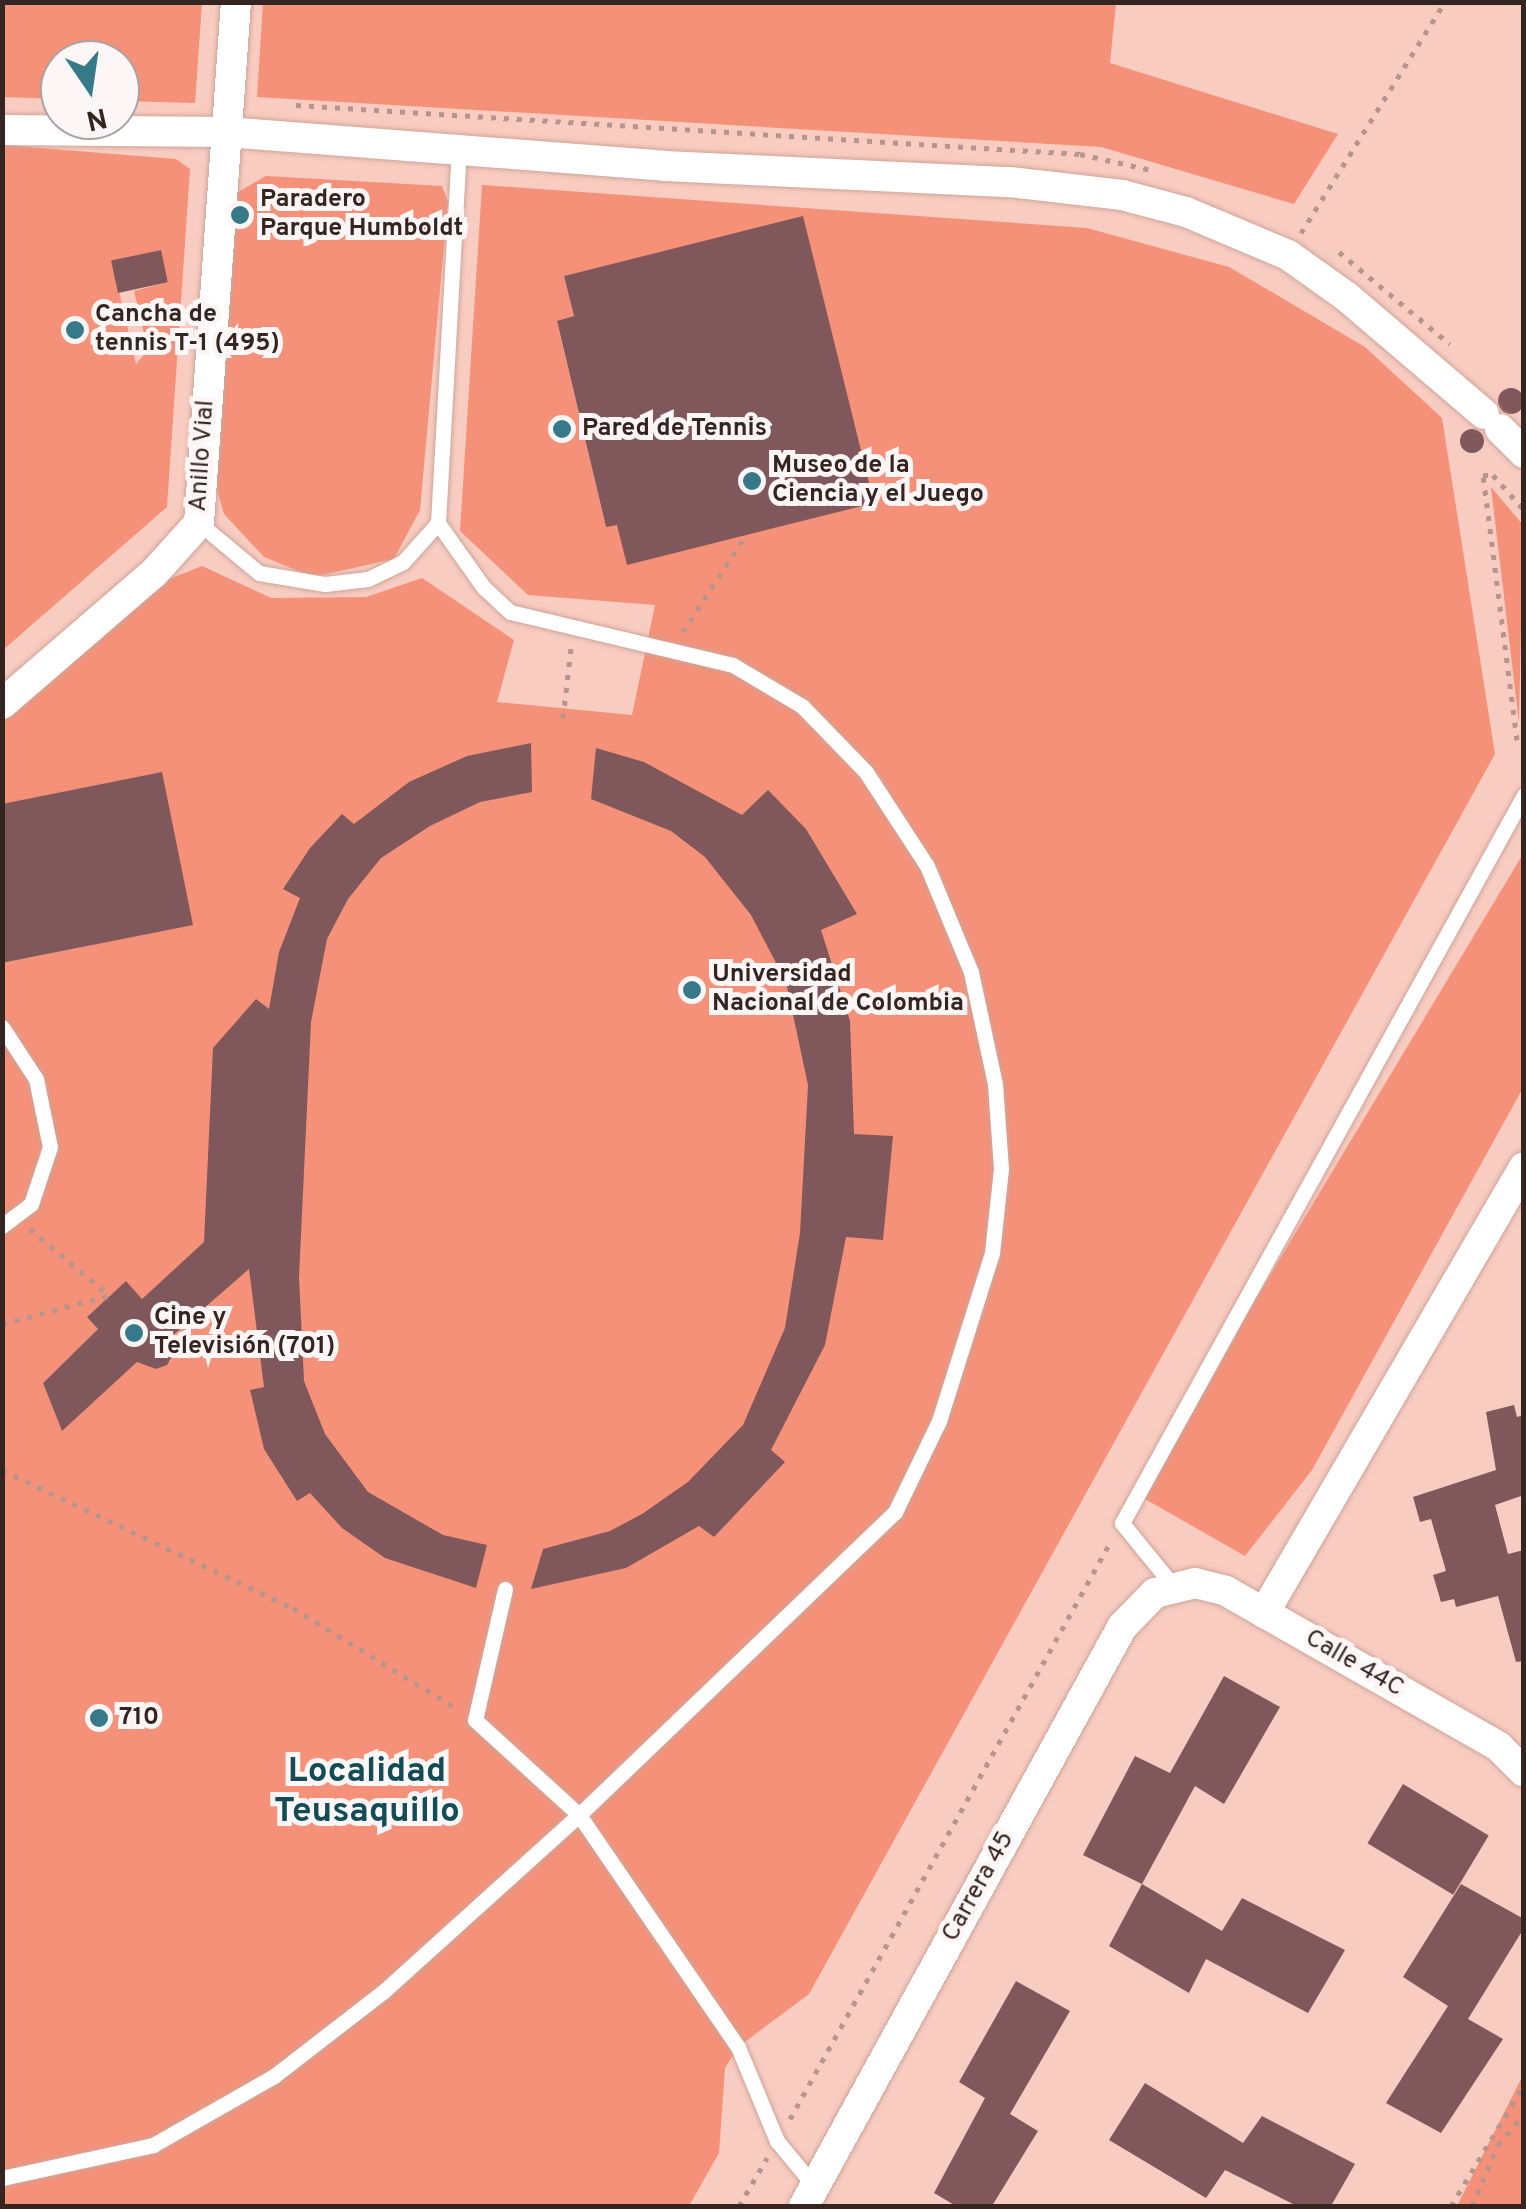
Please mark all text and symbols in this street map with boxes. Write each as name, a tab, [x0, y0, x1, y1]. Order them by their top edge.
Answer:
north arrow	[40, 40, 140, 140]
text: N	[82, 97, 110, 137]
place label: Paradero Parque Humboldt	[260, 186, 463, 245]
marker: Paradero Parque Humboldt	[229, 204, 251, 226]
place label: Cancha de tennis T-1 (495)	[95, 301, 280, 360]
marker: Cancha de tennis T-1 (495)	[64, 319, 86, 341]
street label: Anillo Vial	[184, 399, 222, 513]
place label: Pared de Tennis	[582, 414, 767, 444]
marker: Pared de Tennis	[551, 418, 573, 440]
place label: Museo de la Ciencia y el Juego	[772, 452, 984, 511]
marker: Museo de la Ciencia y el Juego	[741, 470, 763, 492]
place label: Universidad Nacional de Colombia	[712, 961, 964, 1020]
marker: Universidad Nacional de Colombia	[681, 979, 703, 1001]
place label: Cine y Televisión (701)	[154, 1304, 335, 1363]
marker: Cine y Televisión (701)	[123, 1322, 145, 1344]
street label: Calle 44C	[1299, 1624, 1409, 1704]
place label: 710	[119, 1703, 159, 1733]
marker: 710	[88, 1707, 110, 1729]
district label: Localidad Teusaquillo	[274, 1751, 460, 1833]
street label: Carrera 45	[936, 1827, 1022, 1947]

